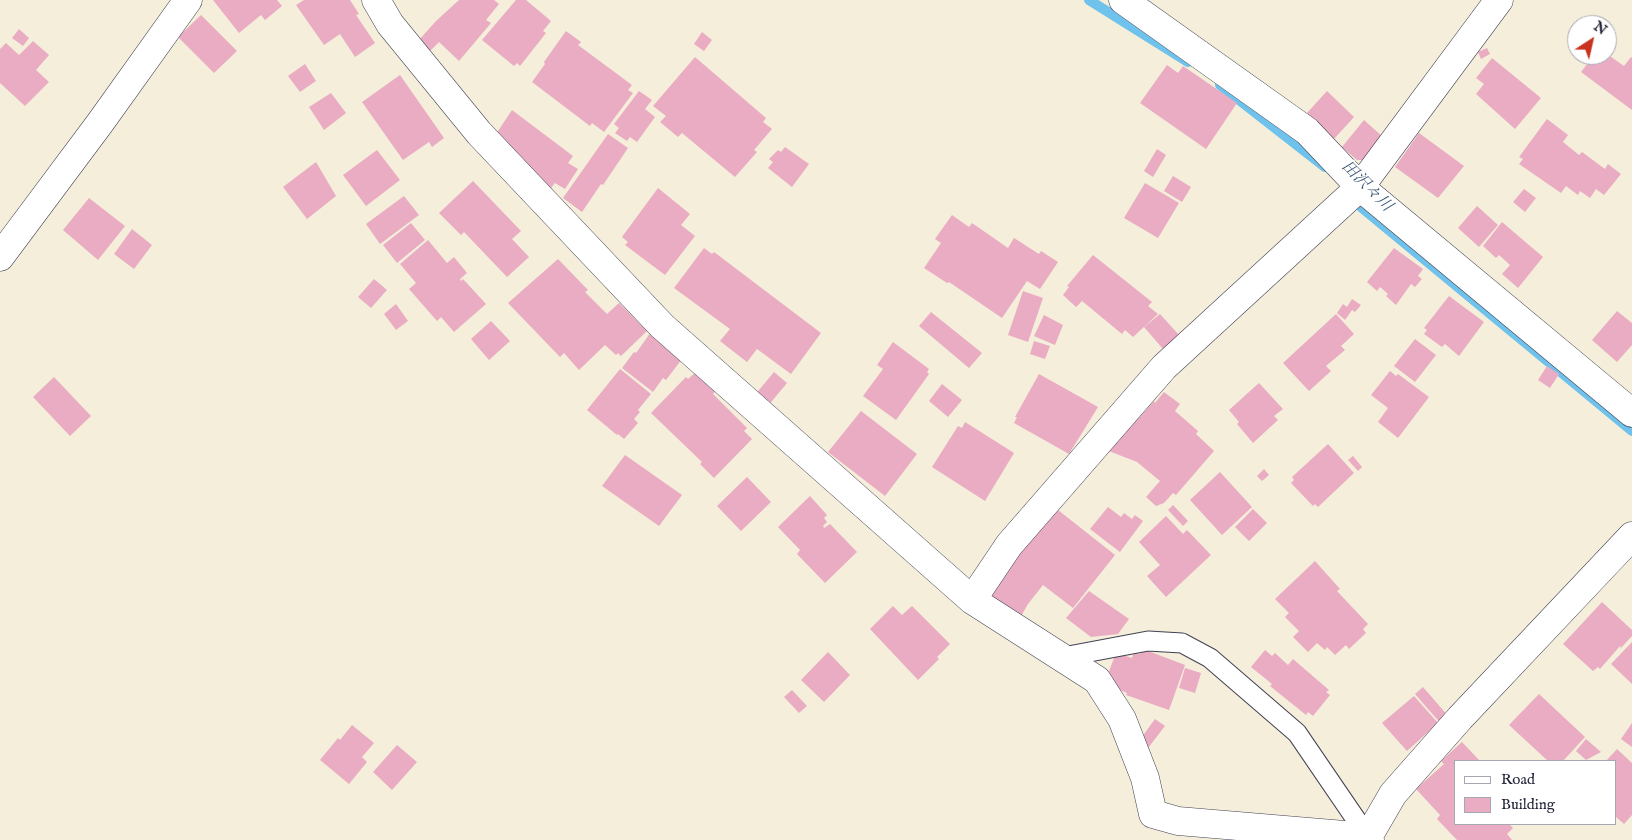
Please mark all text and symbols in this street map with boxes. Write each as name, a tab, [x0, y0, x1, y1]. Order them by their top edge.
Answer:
north arrow	[1567, 15, 1617, 65]
text: N	[1590, 18, 1610, 39]
water label: 田沢々川	[1337, 158, 1395, 216]
legend	[1454, 760, 1617, 825]
text: Road	[1501, 770, 1535, 789]
text: Building	[1501, 795, 1555, 814]

